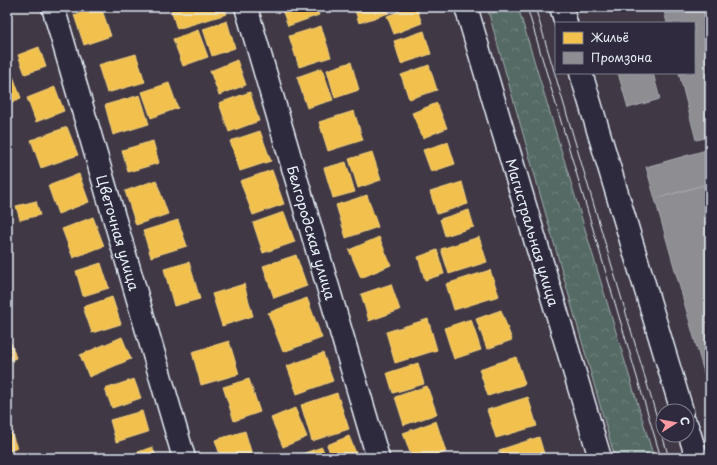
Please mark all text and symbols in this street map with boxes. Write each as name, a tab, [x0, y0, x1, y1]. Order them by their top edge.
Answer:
legend	[555, 22, 695, 74]
text: Жильё	[590, 28, 629, 46]
text: Промзона	[591, 48, 653, 66]
street label: Магистральная улица	[501, 156, 565, 309]
street label: Белгородская улица	[282, 163, 342, 302]
street label: Цветочная улица	[92, 172, 145, 293]
north arrow	[655, 403, 695, 443]
text: С	[676, 415, 694, 427]

